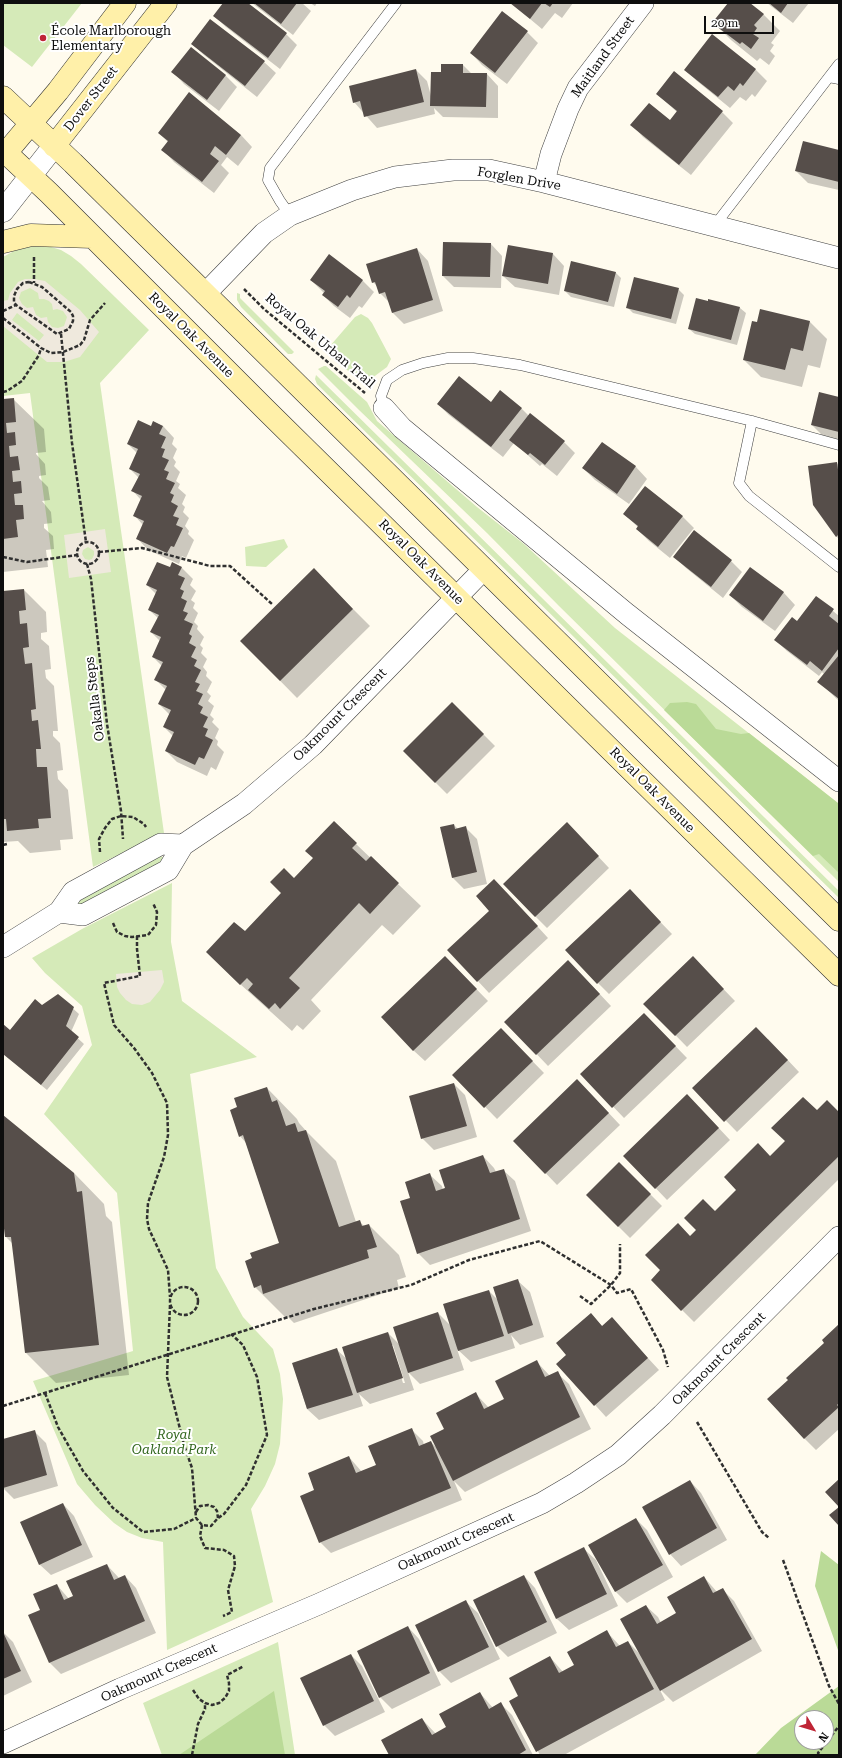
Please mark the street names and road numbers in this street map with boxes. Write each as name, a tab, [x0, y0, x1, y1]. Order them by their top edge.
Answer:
street label: Maitland Street	[568, 13, 638, 101]
street label: Dover Street	[61, 63, 121, 135]
street label: Forglen Drive	[476, 164, 562, 194]
street label: Royal Oak Avenue	[145, 289, 237, 381]
street label: Royal Oak Urban Trail	[262, 290, 378, 392]
street label: Royal Oak Avenue	[375, 516, 467, 608]
street label: Oakalla Steps	[82, 656, 108, 742]
street label: Oakmount Crescent	[290, 665, 390, 765]
street label: Royal Oak Avenue	[606, 744, 698, 836]
street label: Oakmount Crescent	[669, 1309, 769, 1409]
street label: Oakmount Crescent	[395, 1509, 517, 1575]
street label: Oakmount Crescent	[98, 1640, 220, 1706]

